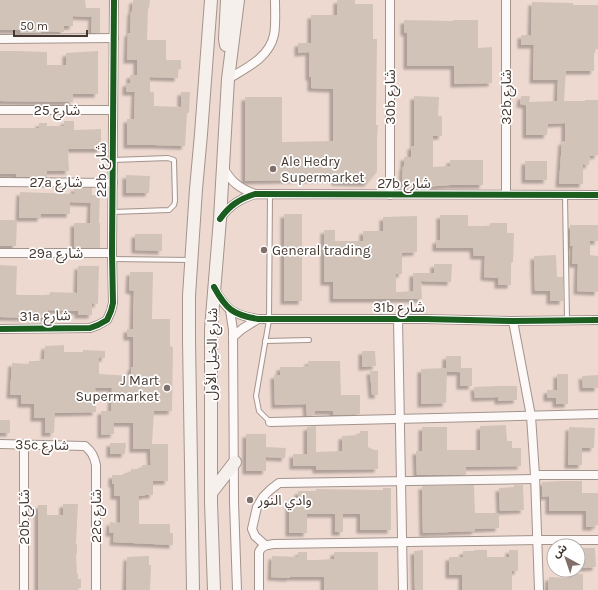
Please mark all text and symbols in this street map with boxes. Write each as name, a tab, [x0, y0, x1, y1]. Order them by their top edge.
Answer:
scale bar	[14, 12, 87, 38]
text: 50 m	[20, 19, 48, 33]
street label: 30b شارع	[382, 69, 401, 125]
street label: 32b شارع	[498, 69, 517, 125]
street label: شارع 25	[34, 102, 80, 121]
street label: 22b شارع	[93, 142, 112, 198]
place label: Ale Hedry Supermarket	[281, 153, 365, 186]
marker: Ale Hedry Supermarket	[268, 164, 278, 174]
street label: 27a شارع	[29, 174, 83, 193]
street label: 27b شارع	[377, 175, 431, 194]
place label: General trading	[272, 242, 371, 259]
street label: 29a شارع	[29, 245, 83, 264]
marker: General trading	[259, 245, 269, 255]
street label: 31b شارع	[373, 299, 425, 318]
street label: 31a شارع	[19, 307, 71, 327]
street label: شارع الخيل الأول	[203, 307, 223, 401]
place label: J Mart Supermarket	[75, 372, 159, 405]
marker: J Mart Supermarket	[162, 383, 172, 393]
street label: 35c شارع	[15, 436, 69, 456]
street label: 20b شارع	[16, 489, 35, 545]
street label: 22c شارع	[88, 489, 107, 543]
place label: وادي النور	[257, 492, 312, 511]
marker: وادي النور	[245, 495, 255, 505]
north arrow	[546, 538, 586, 578]
text: ش	[550, 541, 570, 561]

